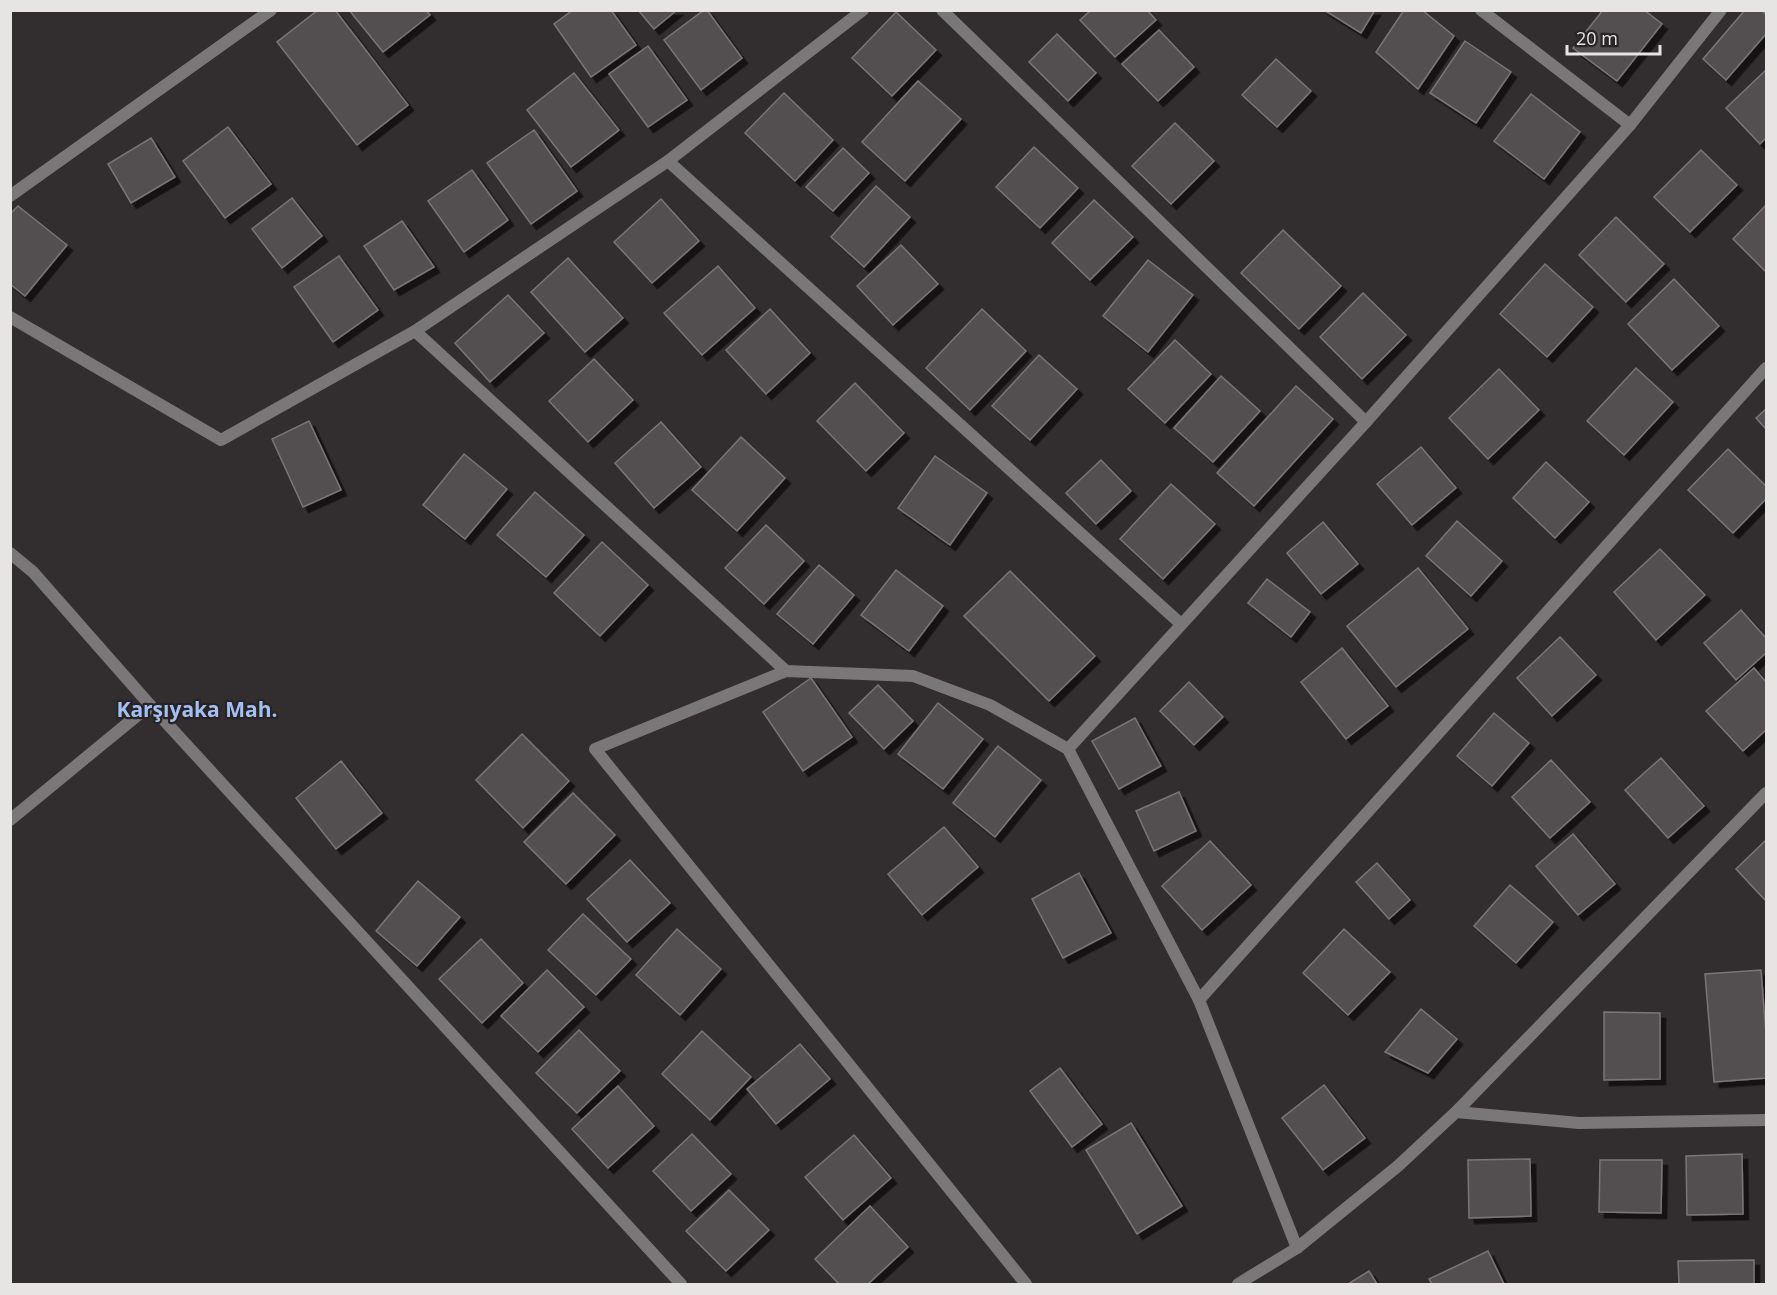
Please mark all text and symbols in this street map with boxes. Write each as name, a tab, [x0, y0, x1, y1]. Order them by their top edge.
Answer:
scale bar	[1567, 18, 1660, 56]
text: 20 m	[1576, 26, 1618, 50]
district label: Karşıyaka Mah.	[116, 695, 278, 723]

